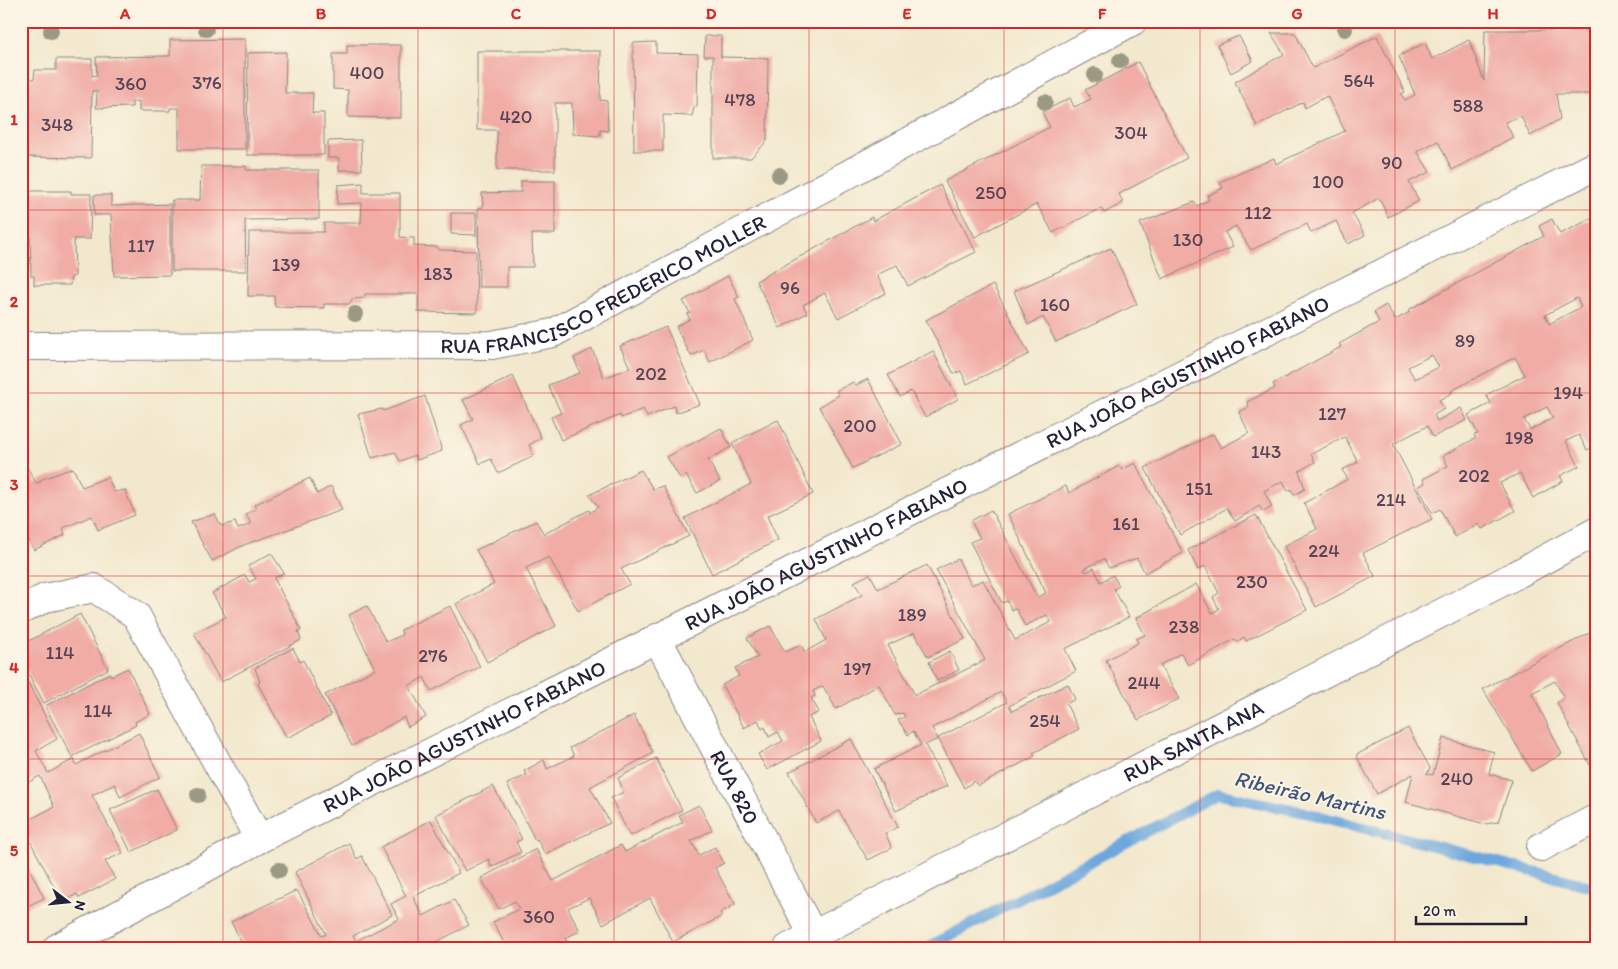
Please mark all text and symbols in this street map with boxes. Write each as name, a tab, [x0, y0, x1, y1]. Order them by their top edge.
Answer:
text: A	[119, 4, 131, 23]
text: B	[316, 4, 327, 23]
text: C	[511, 4, 522, 23]
text: D	[706, 4, 717, 23]
text: E	[903, 4, 912, 23]
text: F	[1098, 4, 1107, 23]
text: G	[1291, 4, 1303, 23]
text: H	[1487, 4, 1499, 23]
house number: 400	[350, 61, 384, 84]
house number: 564	[1343, 69, 1375, 92]
house number: 376	[192, 71, 222, 94]
house number: 360	[115, 72, 147, 95]
house number: 478	[724, 88, 756, 111]
house number: 588	[1453, 94, 1483, 117]
house number: 420	[499, 105, 533, 128]
text: 1	[10, 110, 18, 129]
house number: 348	[41, 113, 73, 136]
house number: 304	[1114, 121, 1148, 144]
house number: 90	[1381, 151, 1403, 174]
house number: 100	[1312, 170, 1344, 193]
house number: 250	[975, 181, 1007, 204]
house number: 112	[1244, 201, 1272, 224]
street label: RUA FRANCISCO FREDERICO MOLLER	[440, 209, 770, 358]
house number: 130	[1173, 228, 1203, 251]
house number: 117	[127, 234, 155, 257]
house number: 139	[271, 253, 301, 276]
house number: 183	[423, 262, 453, 285]
house number: 96	[780, 276, 800, 299]
street label: RUA JOÃO AGUSTINHO FABIANO	[1042, 290, 1333, 453]
text: 2	[10, 292, 19, 311]
house number: 160	[1040, 293, 1070, 316]
house number: 89	[1455, 329, 1475, 352]
house number: 202	[635, 362, 667, 385]
house number: 194	[1553, 381, 1583, 404]
house number: 127	[1318, 402, 1346, 425]
house number: 200	[843, 414, 877, 437]
house number: 198	[1504, 426, 1534, 449]
house number: 143	[1251, 440, 1281, 463]
house number: 202	[1458, 464, 1490, 487]
street label: RUA JOÃO AGUSTINHO FABIANO	[680, 472, 971, 635]
text: 3	[10, 475, 19, 494]
house number: 151	[1185, 477, 1213, 500]
house number: 214	[1376, 488, 1406, 511]
house number: 161	[1112, 512, 1140, 535]
house number: 224	[1308, 539, 1340, 562]
house number: 230	[1236, 570, 1268, 593]
house number: 189	[897, 603, 927, 626]
house number: 238	[1169, 615, 1199, 638]
house number: 114	[45, 641, 75, 664]
house number: 276	[418, 644, 448, 667]
street label: RUA JOÃO AGUSTINHO FABIANO	[318, 654, 610, 817]
house number: 197	[843, 657, 871, 680]
text: 4	[9, 658, 19, 677]
house number: 244	[1128, 671, 1160, 694]
street label: RUA SANTA ANA	[1119, 694, 1268, 787]
house number: 114	[83, 699, 113, 722]
house number: 254	[1029, 709, 1061, 732]
street label: RUA 820	[705, 745, 765, 828]
water label: Ribeirão Martins	[1232, 764, 1389, 826]
house number: 240	[1440, 767, 1474, 790]
text: 5	[10, 841, 19, 860]
north arrow	[42, 876, 92, 926]
scale bar	[1416, 894, 1526, 926]
text: N	[71, 899, 89, 912]
text: 20 m	[1423, 902, 1457, 920]
house number: 360	[523, 905, 555, 928]

